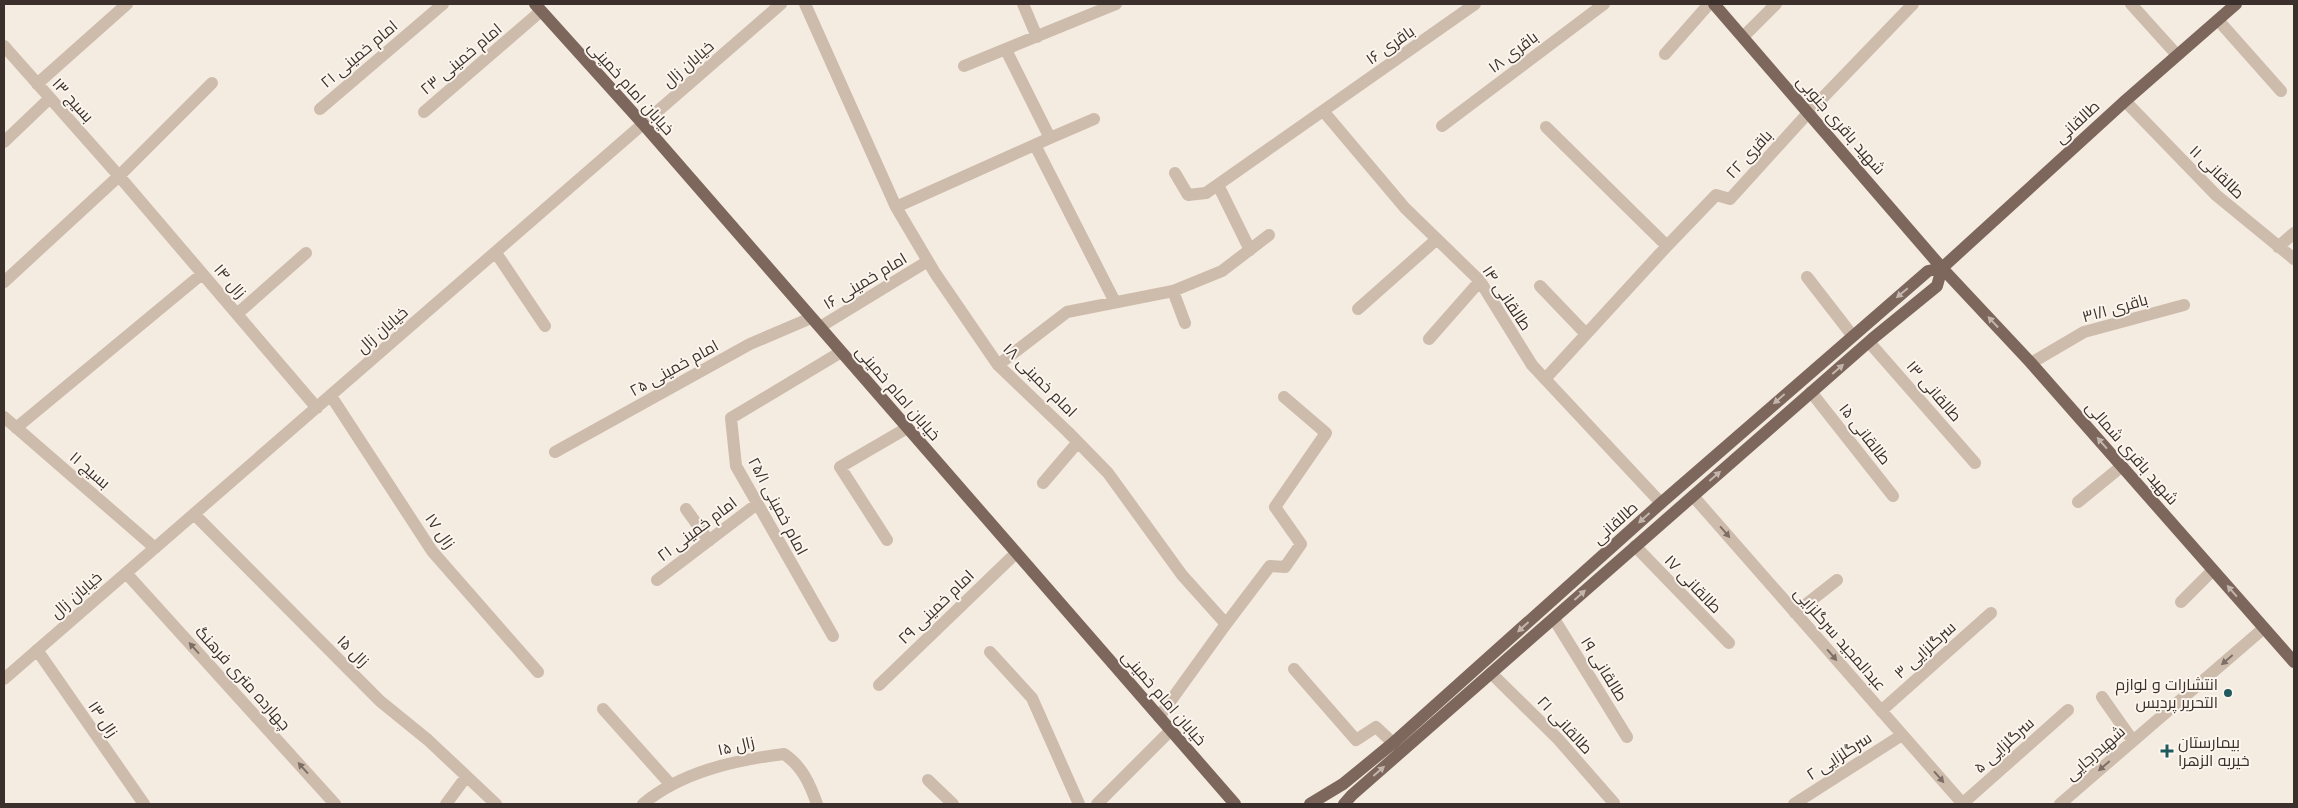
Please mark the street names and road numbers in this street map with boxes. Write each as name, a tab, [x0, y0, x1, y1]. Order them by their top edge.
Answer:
street label: امام خمینی ۲۱	[317, 17, 403, 93]
street label: امام خمینی ۲۳	[417, 20, 507, 100]
street label: باقری ۱۶	[1363, 22, 1419, 69]
street label: باقری ۱۸	[1485, 28, 1542, 78]
street label: خیابان زال	[659, 37, 718, 92]
street label: خیابان امام خمینی	[583, 38, 677, 140]
street label: شهید باقری جنوبی	[1792, 72, 1888, 179]
street label: بسیج ۱۳	[47, 75, 97, 127]
street label: طالقانی	[2051, 97, 2104, 148]
street label: باقری ۲۲	[1723, 127, 1777, 183]
street label: طالقانی ۱۱	[2185, 142, 2248, 203]
street label: امام خمینی ۱۶	[820, 249, 911, 315]
street label: زال ۱۴	[209, 261, 249, 303]
street label: طالقانی ۱۴	[1477, 262, 1535, 335]
street label: باقری ۳۱/۱	[2080, 291, 2150, 327]
street label: خیابان زال	[353, 303, 412, 358]
street label: امام خمینی ۲۵	[627, 337, 723, 402]
street label: امام خمینی ۱۸	[998, 340, 1080, 422]
street label: خیابان امام خمینی	[850, 342, 944, 446]
street label: طالقانی ۱۳	[1902, 357, 1965, 426]
street label: شهید باقری شمالی	[2081, 398, 2181, 509]
street label: طالقانی ۱۵	[1834, 400, 1894, 469]
street label: بسیج ۱۱	[65, 448, 113, 494]
street label: امام خمینی ۲۵/۱	[742, 454, 811, 559]
street label: امام خمینی ۲۱	[654, 494, 742, 567]
street label: طالقانی	[1589, 498, 1642, 549]
street label: زال ۱۷	[420, 510, 458, 553]
street label: طالقانی ۱۷	[1660, 552, 1725, 618]
street label: امام خمینی ۲۹	[895, 567, 979, 649]
street label: خیابان زال	[47, 568, 106, 623]
street label: عبدالمجید سرگلزایی	[1789, 584, 1889, 695]
street label: سرگلزایی ۳	[1891, 618, 1960, 683]
street label: چهارده متری فرهنگ	[190, 623, 294, 735]
street label: زال ۱۵	[332, 632, 372, 672]
street label: طالقانی ۱۹	[1576, 634, 1630, 705]
street label: خیابان امام خمینی	[1116, 647, 1210, 751]
street label: طالقانی ۲۱	[1533, 693, 1596, 759]
street label: زال ۱۳	[83, 698, 121, 741]
street label: سرگلزایی ۵	[1971, 714, 2039, 778]
street label: شهیدرجایی	[2062, 723, 2130, 785]
street label: سرگلزایی ۲	[1803, 729, 1876, 785]
street label: زال ۱۵	[716, 734, 757, 760]

